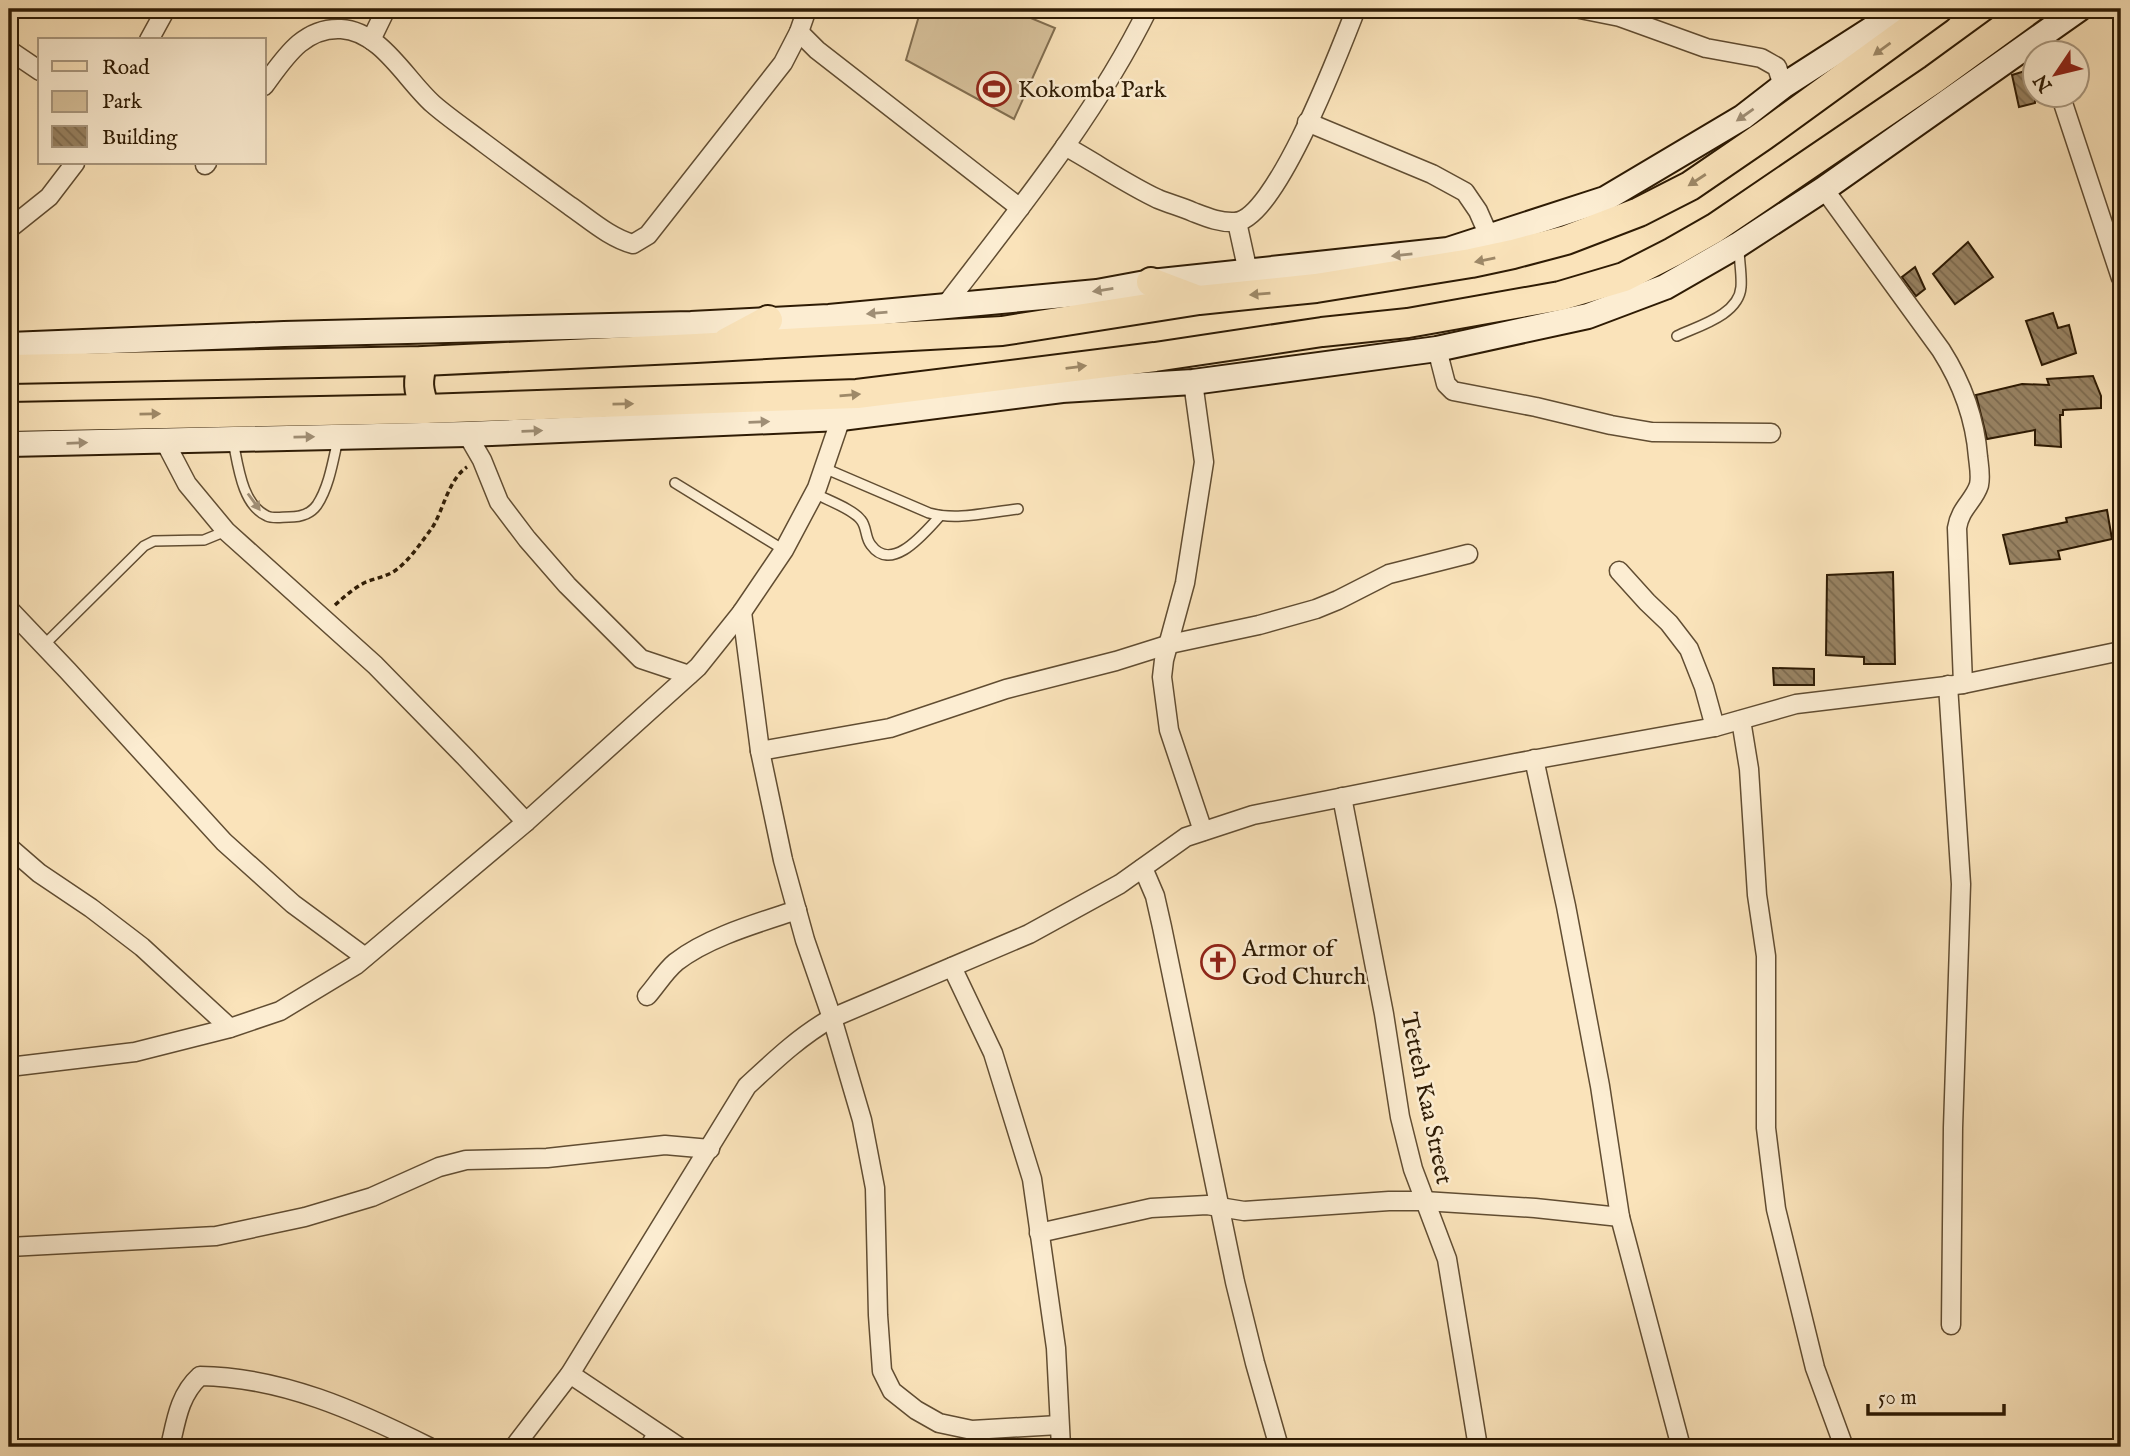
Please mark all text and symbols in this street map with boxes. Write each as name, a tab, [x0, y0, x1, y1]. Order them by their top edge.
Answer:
legend	[38, 38, 266, 164]
north arrow	[2022, 38, 2092, 108]
one-way arrow	[1873, 42, 1892, 56]
text: Road	[102, 55, 150, 82]
text: N	[2029, 69, 2059, 97]
sports icon: Kokomba Park	[975, 70, 1013, 108]
place label: Kokomba Park	[1018, 75, 1166, 106]
text: Park	[102, 89, 143, 116]
one-way arrow	[1736, 108, 1754, 122]
text: Building	[102, 125, 178, 152]
one-way arrow	[1687, 174, 1707, 187]
one-way arrow	[1391, 250, 1413, 261]
one-way arrow	[1474, 255, 1496, 266]
one-way arrow	[1092, 285, 1114, 296]
one-way arrow	[1249, 289, 1271, 300]
one-way arrow	[866, 308, 888, 319]
one-way arrow	[1065, 362, 1087, 373]
one-way arrow	[839, 389, 861, 400]
one-way arrow	[612, 398, 634, 409]
one-way arrow	[140, 408, 162, 420]
one-way arrow	[748, 416, 770, 427]
one-way arrow	[521, 426, 543, 437]
one-way arrow	[294, 432, 316, 443]
one-way arrow	[66, 437, 88, 448]
one-way arrow	[247, 493, 261, 512]
place label: Armor of God Church	[1241, 934, 1366, 993]
church icon: Armor of God Church	[1199, 943, 1237, 981]
street label: Tetteh Kaa Street	[1392, 1010, 1459, 1187]
scale bar	[1868, 1372, 2004, 1416]
text: 50 m	[1878, 1385, 1917, 1412]

